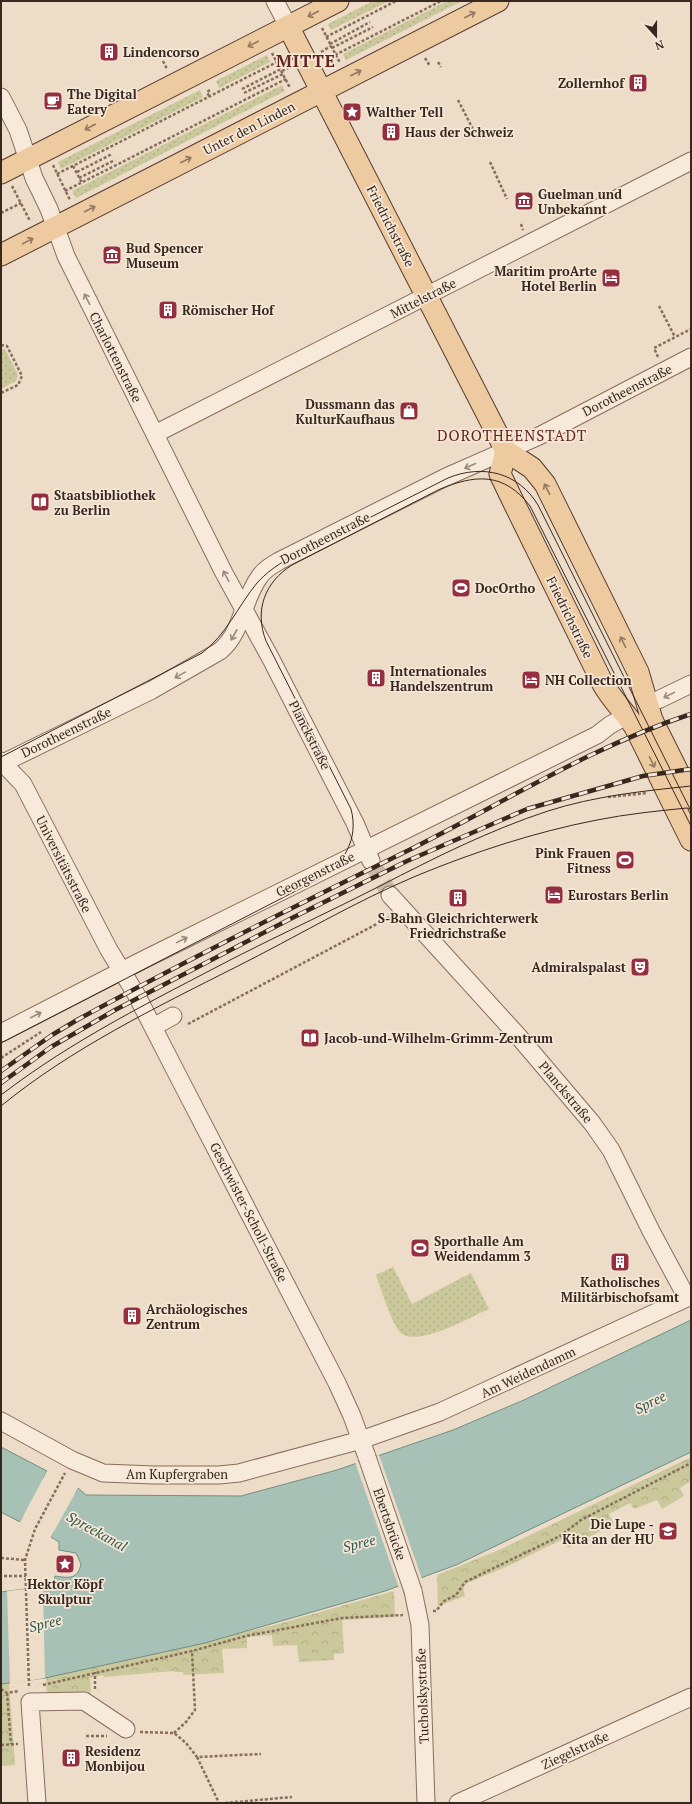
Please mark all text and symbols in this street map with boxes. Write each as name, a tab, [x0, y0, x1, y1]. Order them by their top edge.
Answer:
one-way arrow	[307, 10, 319, 18]
one-way arrow	[464, 11, 476, 18]
north arrow	[636, 16, 676, 56]
text: N	[653, 37, 666, 54]
building icon: Lindencorso	[98, 41, 120, 63]
one-way arrow	[248, 41, 260, 48]
place label: Lindencorso	[123, 43, 200, 61]
district label: MITTE	[276, 49, 336, 72]
one-way arrow	[350, 69, 362, 77]
building icon: Zollernhof	[627, 72, 649, 94]
place label: Zollernhof	[558, 74, 625, 92]
place label: The Digital Eatery	[67, 85, 137, 118]
cafe icon: The Digital Eatery	[42, 90, 64, 112]
street label: Unter den Linden	[200, 97, 298, 159]
place icon: Walther Tell	[341, 101, 363, 123]
place label: Walther Tell	[366, 103, 443, 121]
building icon: Haus der Schweiz	[380, 121, 402, 143]
place label: Haus der Schweiz	[405, 123, 514, 141]
one-way arrow	[84, 124, 96, 132]
one-way arrow	[180, 156, 192, 163]
street label: Friedrichstraße	[363, 182, 419, 270]
place label: Guelman und Unbekannt	[538, 185, 622, 218]
museum icon: Guelman und Unbekannt	[513, 190, 535, 212]
one-way arrow	[84, 205, 96, 212]
one-way arrow	[22, 236, 34, 244]
place label: Bud Spencer Museum	[126, 239, 203, 272]
museum icon: Bud Spencer Museum	[101, 244, 123, 266]
place label: Maritim proArte Hotel Berlin	[494, 262, 598, 295]
hotel icon: Maritim proArte Hotel Berlin	[600, 267, 622, 289]
street label: Mittelstraße	[387, 274, 459, 322]
one-way arrow	[83, 293, 90, 305]
building icon: Römischer Hof	[157, 299, 179, 321]
place label: Römischer Hof	[182, 301, 275, 319]
street label: Charlottenstraße	[85, 309, 147, 405]
street label: Dorotheenstraße	[579, 360, 675, 420]
place label: Dussmann das KulturKaufhaus	[296, 395, 395, 428]
shop icon: Dussmann das KulturKaufhaus	[398, 400, 420, 422]
district label: DOROTHEENSTADT	[437, 425, 587, 445]
one-way arrow	[464, 463, 476, 470]
one-way arrow	[543, 484, 550, 496]
place label: Staatsbibliothek zu Berlin	[54, 486, 156, 519]
library icon: Staatsbibliothek zu Berlin	[29, 491, 51, 513]
street label: Dorotheenstraße	[277, 508, 373, 568]
one-way arrow	[222, 570, 229, 582]
street label: Friedrichstraße	[542, 573, 598, 661]
sports icon: DocOrtho	[450, 577, 472, 599]
place label: DocOrtho	[475, 579, 535, 597]
one-way arrow	[229, 629, 237, 641]
one-way arrow	[619, 637, 626, 649]
place label: Internationales Handelszentrum	[390, 662, 493, 695]
building icon: Internationales Handelszentrum	[365, 667, 387, 689]
hotel icon: NH Collection	[520, 669, 542, 691]
one-way arrow	[174, 671, 186, 679]
place label: NH Collection	[545, 671, 632, 689]
one-way arrow	[663, 692, 675, 699]
street label: Planckstraße	[285, 697, 335, 773]
street label: Dorotheenstraße	[18, 702, 114, 762]
one-way arrow	[649, 756, 656, 768]
street label: Universitätsstraße	[32, 812, 96, 916]
place label: Pink Frauen Fitness	[535, 844, 612, 877]
street label: Georgenstraße	[273, 847, 357, 901]
sports icon: Pink Frauen Fitness	[614, 849, 636, 871]
hotel icon: Eurostars Berlin	[543, 884, 565, 906]
place label: Eurostars Berlin	[568, 886, 669, 904]
building icon: S-Bahn Gleichrichterwerk Friedrichstraße	[447, 887, 469, 909]
place label: S-Bahn Gleichrichterwerk Friedrichstraße	[378, 909, 539, 942]
one-way arrow	[176, 936, 188, 944]
theatre icon: Admiralspalast	[629, 956, 651, 978]
place label: Admiralspalast	[532, 958, 627, 976]
one-way arrow	[29, 1011, 41, 1018]
library icon: Jacob-und-Wilhelm-Grimm-Zentrum	[299, 1027, 321, 1049]
place label: Jacob-und-Wilhelm-Grimm-Zentrum	[324, 1029, 553, 1047]
street label: Planckstraße	[535, 1057, 597, 1127]
street label: Geschwister-Scholl-Straße	[206, 1139, 292, 1285]
place label: Sporthalle Am Weidendamm 3	[434, 1232, 531, 1265]
sports icon: Sporthalle Am Weidendamm 3	[409, 1237, 431, 1259]
building icon: Katholisches Militärbischofsamt	[609, 1251, 631, 1273]
place label: Katholisches Militärbischofsamt	[561, 1273, 680, 1306]
place label: Archäologisches Zentrum	[146, 1300, 248, 1333]
building icon: Archäologisches Zentrum	[121, 1305, 143, 1327]
street label: Am Weidendamm	[478, 1342, 578, 1402]
water label: Spree	[631, 1386, 670, 1418]
street label: Am Kupfergraben	[126, 1465, 228, 1483]
street label: Ebertsbrücke	[369, 1485, 411, 1563]
water label: Spreekanal	[63, 1507, 131, 1555]
place label: Die Lupe - Kita an der HU	[562, 1515, 655, 1548]
school or university icon: Die Lupe - Kita an der HU	[657, 1520, 679, 1542]
water label: Spree	[341, 1530, 378, 1556]
place icon: Hektor Köpf Skulptur	[54, 1553, 76, 1575]
place label: Hektor Köpf Skulptur	[27, 1575, 104, 1608]
water label: Spree	[27, 1610, 64, 1636]
street label: Tucholskystraße	[411, 1648, 433, 1744]
street label: Ziegelstraße	[538, 1727, 612, 1773]
place label: Residenz Monbijou	[85, 1742, 145, 1775]
building icon: Residenz Monbijou	[60, 1747, 82, 1769]

